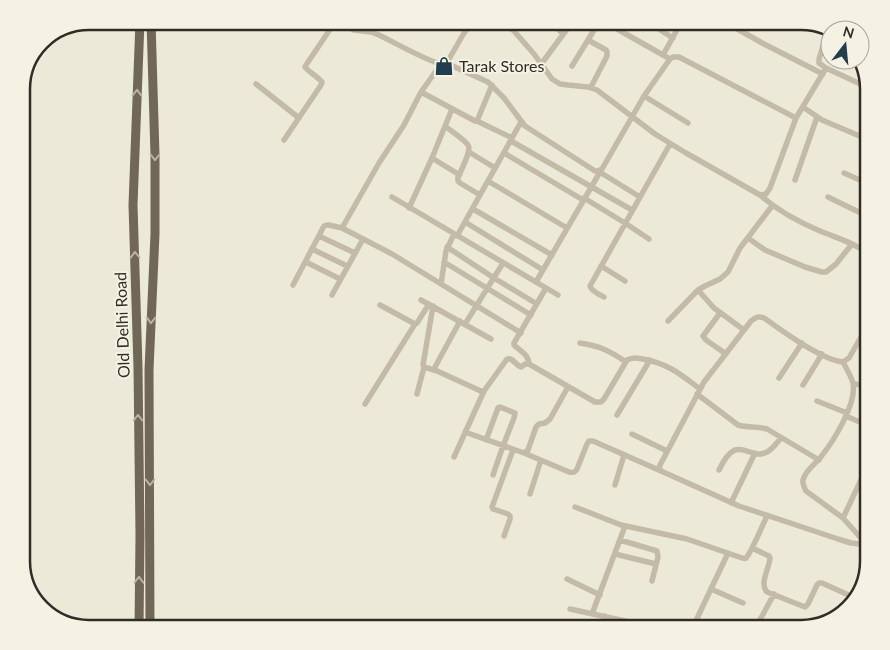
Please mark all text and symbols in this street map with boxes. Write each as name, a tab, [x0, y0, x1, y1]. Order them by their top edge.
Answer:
north arrow	[820, 20, 870, 70]
text: N	[841, 22, 856, 42]
shop icon: Tarak Stores	[433, 55, 455, 77]
place label: Tarak Stores	[459, 56, 544, 75]
one-way arrow	[132, 88, 142, 96]
one-way arrow	[150, 154, 160, 162]
one-way arrow	[129, 251, 140, 259]
street label: Old Delhi Road	[110, 272, 133, 378]
one-way arrow	[146, 316, 157, 324]
one-way arrow	[133, 413, 143, 421]
one-way arrow	[145, 479, 155, 487]
one-way arrow	[134, 576, 144, 584]

